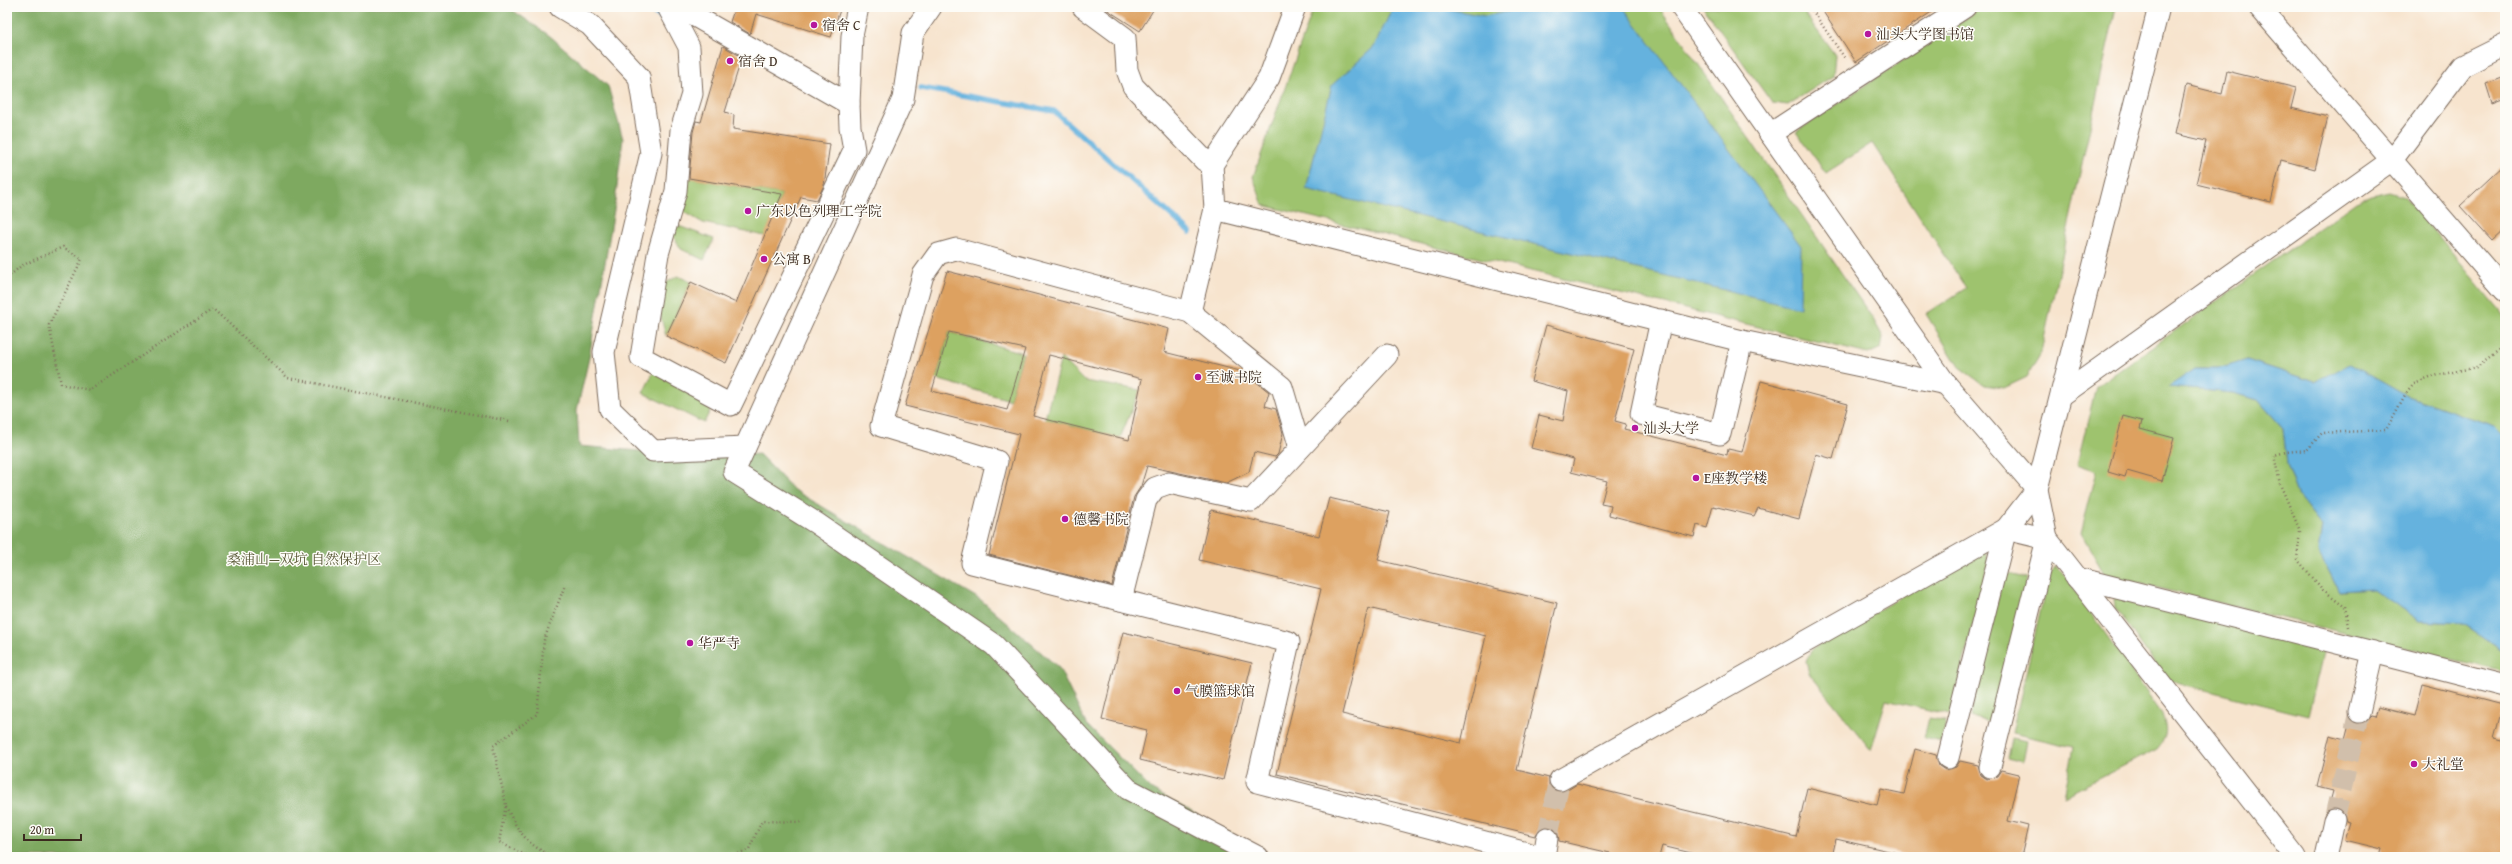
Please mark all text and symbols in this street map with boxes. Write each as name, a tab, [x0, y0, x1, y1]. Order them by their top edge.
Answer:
place label: 宿舍 C	[822, 15, 861, 35]
marker: 宿舍 C	[809, 20, 819, 30]
place label: 汕头大学图书馆	[1876, 24, 1974, 44]
marker: 汕头大学图书馆	[1863, 29, 1873, 39]
place label: 宿舍 D	[738, 51, 778, 71]
marker: 宿舍 D	[725, 56, 735, 66]
place label: 广东以色列理工学院	[756, 201, 882, 221]
marker: 广东以色列理工学院	[743, 206, 753, 216]
place label: 公寓 B	[772, 249, 811, 269]
marker: 公寓 B	[759, 254, 769, 264]
place label: 至诚书院	[1206, 367, 1262, 387]
marker: 至诚书院	[1193, 372, 1203, 382]
place label: 汕头大学	[1643, 418, 1699, 438]
marker: 汕头大学	[1630, 423, 1640, 433]
place label: E座教学楼	[1704, 468, 1767, 488]
marker: E座教学楼	[1691, 473, 1701, 483]
place label: 德馨书院	[1073, 509, 1129, 529]
marker: 德馨书院	[1060, 514, 1070, 524]
park label: 桑浦山—双坑 自然保护区	[227, 549, 381, 569]
place label: 华严寺	[698, 633, 740, 653]
marker: 华严寺	[685, 638, 695, 648]
place label: 气膜篮球馆	[1185, 681, 1255, 701]
marker: 气膜篮球馆	[1172, 686, 1182, 696]
place label: 大礼堂	[2422, 754, 2464, 774]
marker: 大礼堂	[2409, 759, 2419, 769]
scale bar	[24, 816, 81, 842]
text: 20 m	[30, 821, 54, 838]

